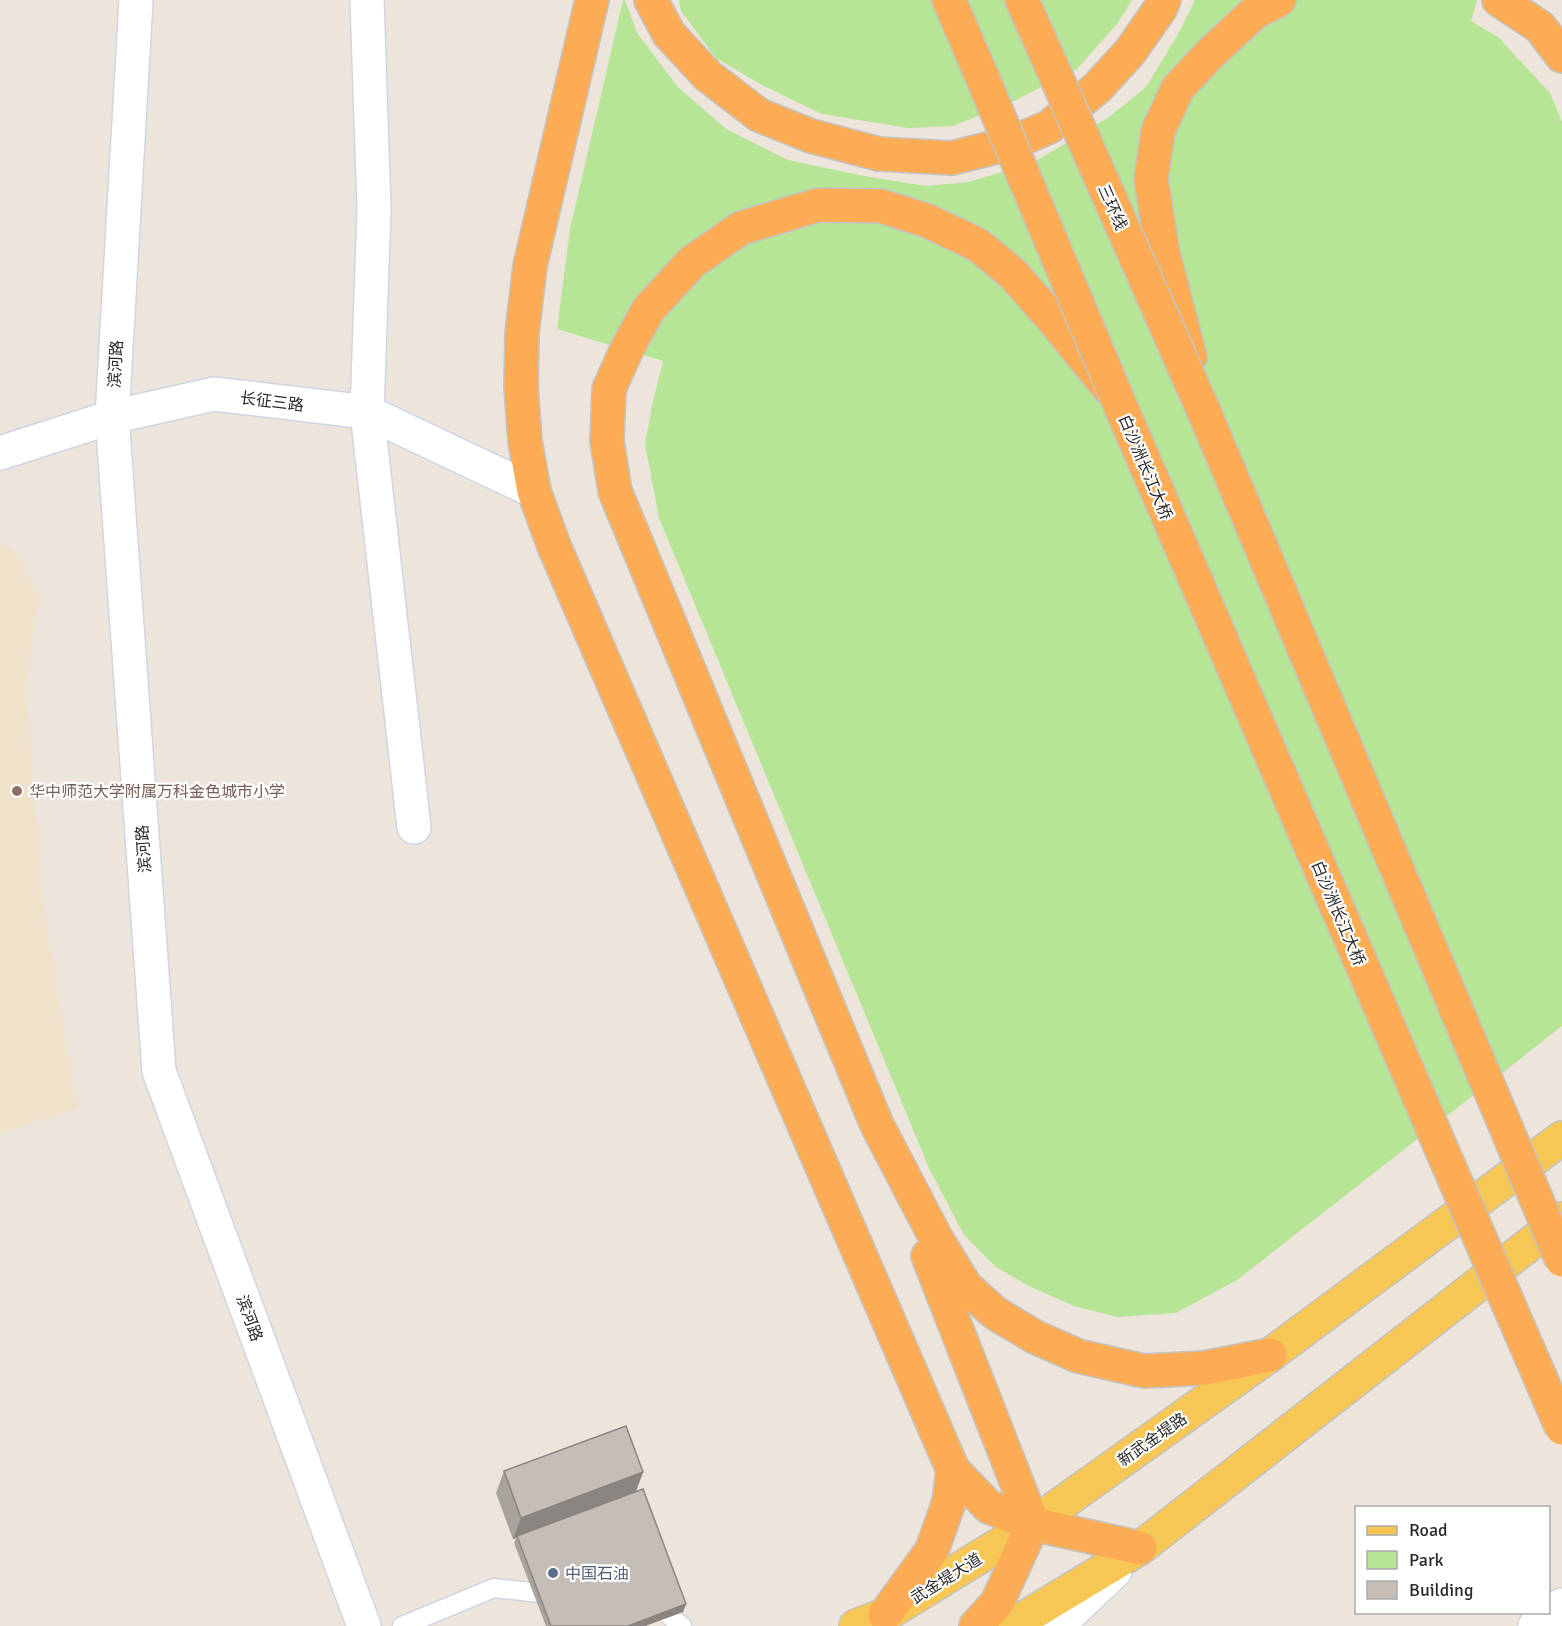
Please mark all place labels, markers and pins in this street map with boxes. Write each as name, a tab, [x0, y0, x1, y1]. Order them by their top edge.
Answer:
place label: 华中师范大学附属万科金色城市小学	[29, 782, 285, 802]
marker: 华中师范大学附属万科金色城市小学	[10, 784, 24, 798]
place label: 中国石油	[565, 1564, 629, 1584]
marker: 中国石油	[546, 1566, 560, 1580]

